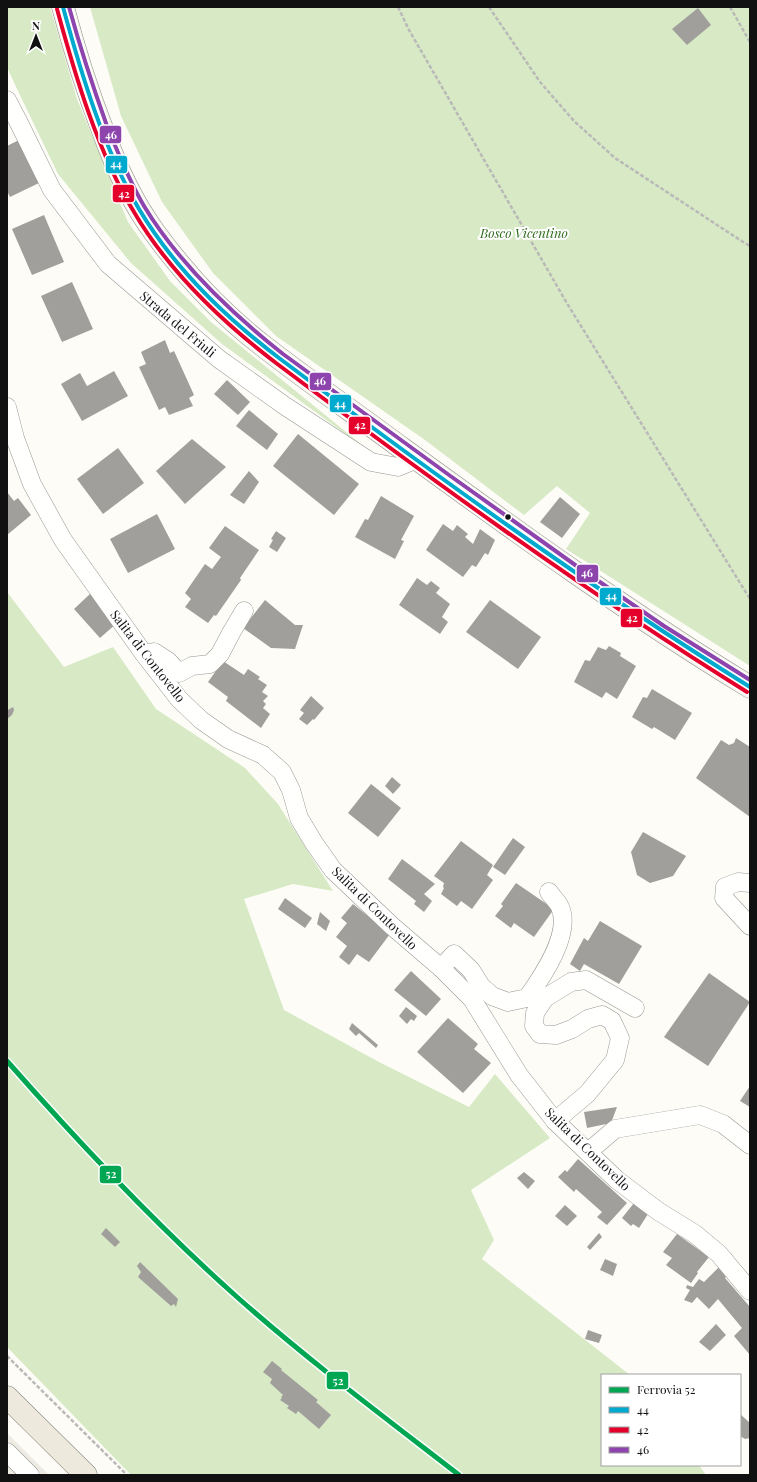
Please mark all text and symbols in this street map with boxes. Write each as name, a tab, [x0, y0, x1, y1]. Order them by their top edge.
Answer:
north arrow	[16, 16, 56, 56]
text: N	[32, 18, 40, 33]
line badge: 46	[99, 125, 122, 144]
text: 46	[105, 127, 117, 142]
line badge: 44	[105, 155, 128, 174]
text: 44	[110, 156, 122, 171]
line badge: 42	[112, 184, 135, 203]
text: 42	[118, 186, 130, 201]
park label: Bosco Vicentino	[479, 224, 568, 241]
street label: Strada del Friuli	[137, 287, 220, 361]
line badge: 46	[309, 372, 332, 391]
text: 46	[314, 373, 326, 388]
line badge: 44	[329, 394, 352, 413]
text: 44	[334, 396, 346, 411]
line badge: 42	[348, 416, 371, 435]
text: 42	[354, 417, 366, 432]
unlabelled marker	[503, 512, 513, 522]
line badge: 46	[576, 564, 599, 583]
text: 46	[581, 565, 593, 580]
line badge: 44	[599, 587, 622, 606]
text: 44	[605, 588, 617, 603]
street label: Salita di Contovello	[107, 606, 190, 705]
line badge: 42	[620, 608, 643, 628]
text: 42	[626, 610, 638, 625]
street label: Salita di Contovello	[329, 862, 422, 953]
street label: Salita di Contovello	[542, 1103, 635, 1194]
line badge: 52	[99, 1165, 122, 1184]
text: 52	[106, 1166, 117, 1181]
line badge: 52	[326, 1371, 349, 1390]
text: 52	[333, 1373, 344, 1388]
legend	[601, 1374, 741, 1466]
text: Ferrovia 52	[637, 1381, 696, 1397]
text: 44	[637, 1401, 649, 1417]
text: 42	[637, 1421, 649, 1437]
text: 46	[637, 1441, 649, 1457]

